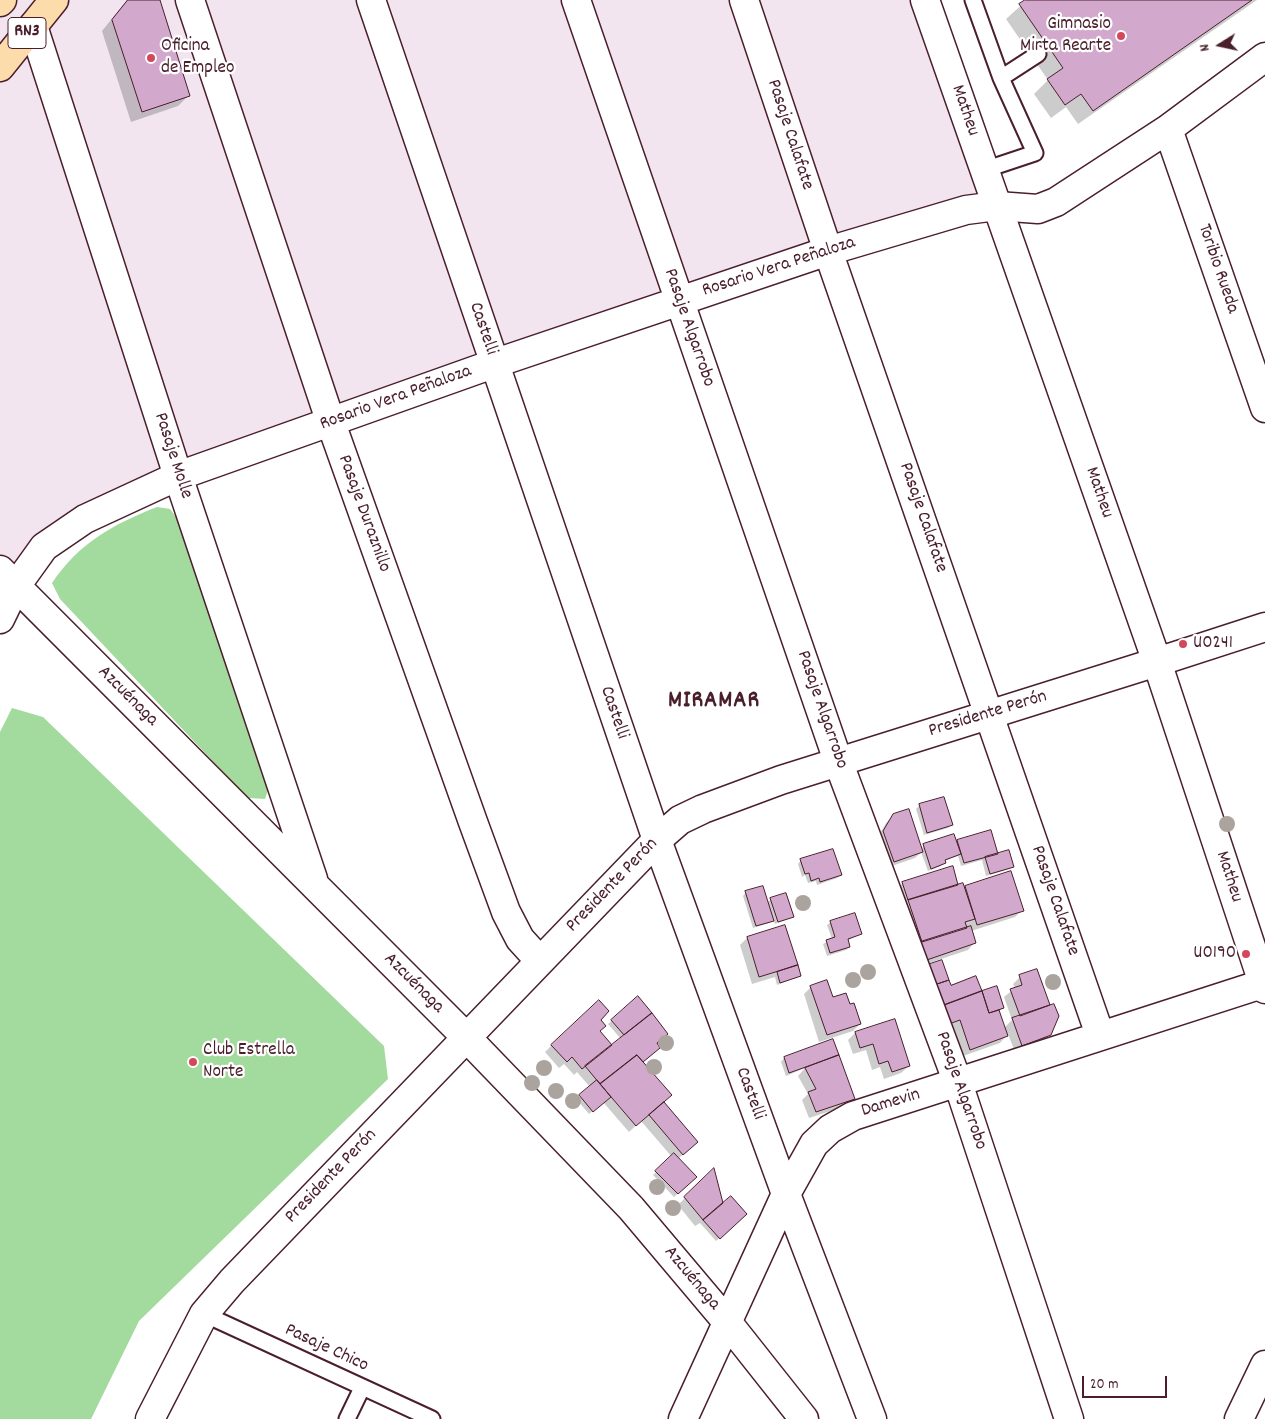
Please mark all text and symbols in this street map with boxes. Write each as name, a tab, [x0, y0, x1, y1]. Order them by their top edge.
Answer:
place label: Gimnasio Mirta Rearte	[1020, 14, 1111, 58]
road number: RN3	[8, 17, 46, 48]
north arrow	[1195, 20, 1245, 70]
marker: Gimnasio Mirta Rearte	[1115, 30, 1127, 42]
place label: Oficina de Empleo	[161, 36, 234, 80]
text: N	[1195, 42, 1216, 53]
marker: Oficina de Empleo	[145, 52, 157, 64]
street label: Pasaje Calafate	[760, 77, 818, 193]
street label: Matheu	[945, 83, 983, 139]
street label: Toribio Rueda	[1191, 221, 1243, 317]
street label: Rosario Vera Peñaloza	[700, 233, 858, 303]
street label: Pasaje Algarrobo	[657, 266, 719, 390]
street label: Castelli	[462, 300, 502, 358]
street label: Rosario Vera Peñaloza	[317, 361, 475, 437]
street label: Pasaje Molle	[147, 410, 197, 502]
street label: Pasaje Duraznillo	[331, 452, 395, 576]
street label: Pasaje Calafate	[893, 460, 951, 576]
street label: Matheu	[1079, 465, 1117, 521]
place label: U0241	[1193, 633, 1233, 655]
marker: U0241	[1177, 638, 1189, 650]
street label: Pasaje Algarrobo	[790, 648, 852, 772]
street label: Azcuénaga	[92, 662, 162, 732]
street label: Castelli	[593, 684, 633, 742]
street label: Presidente Perón	[926, 686, 1050, 744]
district label: MIRAMAR	[667, 689, 761, 717]
street label: Presidente Perón	[562, 834, 664, 938]
street label: Pasaje Calafate	[1025, 843, 1083, 959]
street label: Matheu	[1209, 849, 1247, 905]
place label: U0190	[1193, 943, 1236, 965]
marker: U0190	[1240, 948, 1252, 960]
street label: Azcuénaga	[378, 949, 448, 1019]
street label: Pasaje Algarrobo	[929, 1029, 991, 1153]
place label: Club Estrella Norte	[203, 1040, 295, 1084]
marker: Club Estrella Norte	[187, 1056, 199, 1068]
street label: Castelli	[729, 1065, 769, 1123]
street label: Damevin	[859, 1084, 923, 1124]
street label: Presidente Perón	[281, 1125, 383, 1229]
street label: Azcuénaga	[658, 1242, 724, 1316]
street label: Pasaje Chico	[280, 1320, 372, 1378]
scale bar	[1085, 1366, 1170, 1398]
text: 20 m	[1090, 1374, 1118, 1396]

